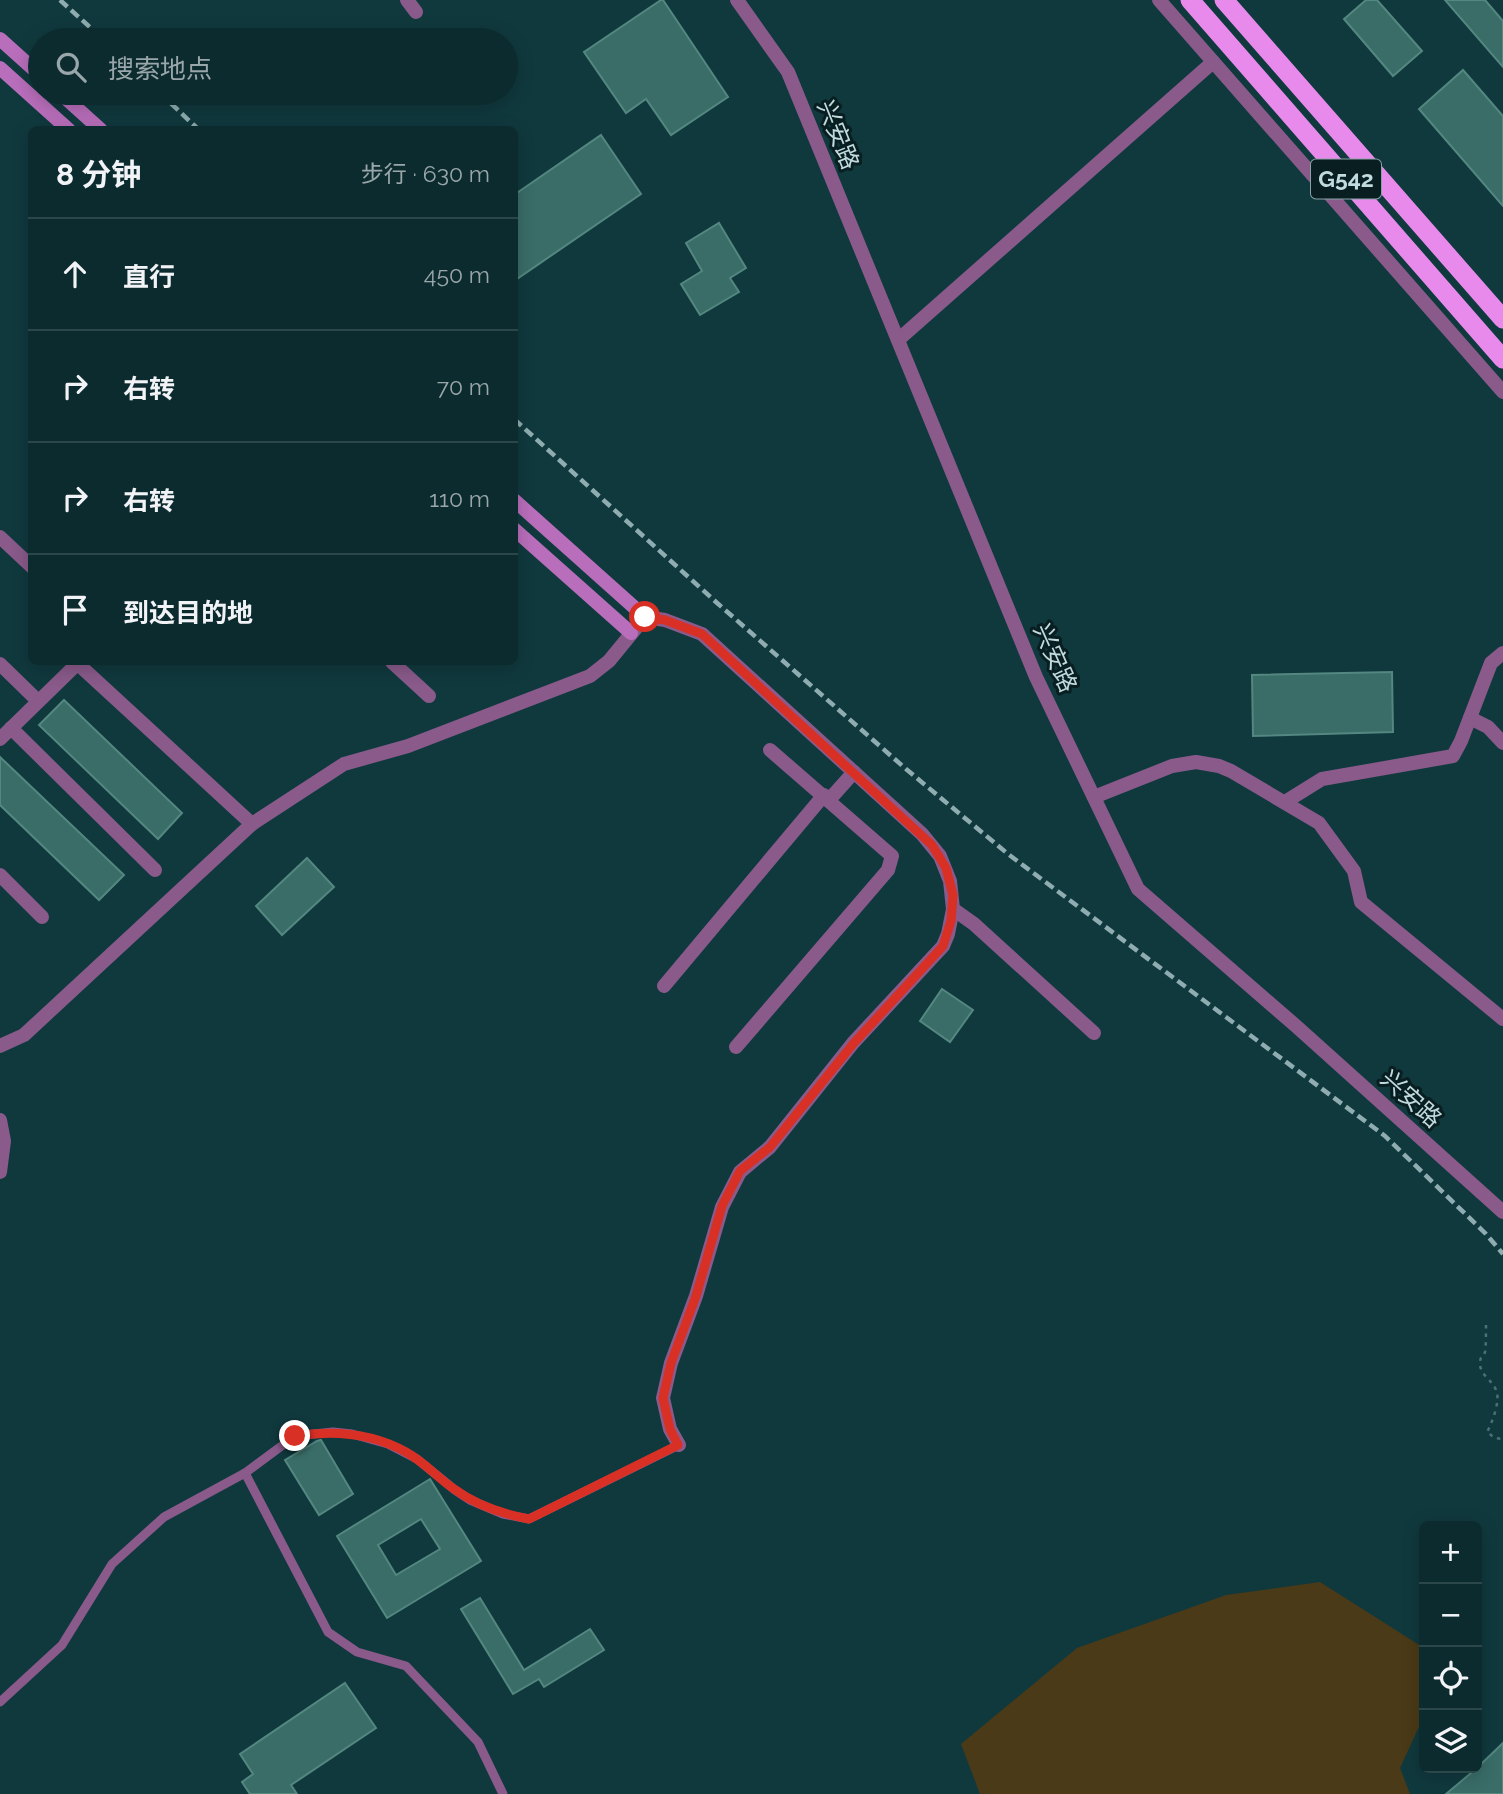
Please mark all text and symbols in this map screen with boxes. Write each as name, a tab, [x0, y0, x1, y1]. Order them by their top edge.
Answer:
search box	[28, 28, 518, 105]
icon: search	[52, 48, 90, 86]
text: 搜索地点	[108, 54, 212, 84]
street label: 兴安路	[812, 96, 865, 174]
text: 8 分钟	[56, 157, 141, 192]
text: 步行 · 630 m	[361, 160, 490, 187]
road number: G542	[1311, 160, 1381, 198]
icon: ahead	[56, 255, 94, 293]
text: 450 m	[424, 261, 490, 288]
text: 直行	[123, 262, 175, 292]
icon: right	[56, 367, 94, 405]
text: 70 m	[437, 373, 490, 400]
text: 右转	[123, 374, 175, 404]
icon: right	[56, 479, 94, 517]
text: 110 m	[429, 485, 490, 512]
text: 右转	[123, 486, 175, 516]
icon: arrive	[56, 591, 94, 629]
text: 到达目的地	[123, 598, 253, 628]
route start	[629, 601, 660, 632]
street label: 兴安路	[1028, 619, 1083, 697]
street label: 兴安路	[1375, 1064, 1448, 1133]
route end	[279, 1420, 310, 1451]
map controls	[1419, 1521, 1482, 1773]
button: +	[1419, 1521, 1482, 1584]
button: −	[1419, 1584, 1482, 1647]
button: locate	[1419, 1647, 1482, 1710]
button: layers	[1419, 1710, 1482, 1773]

